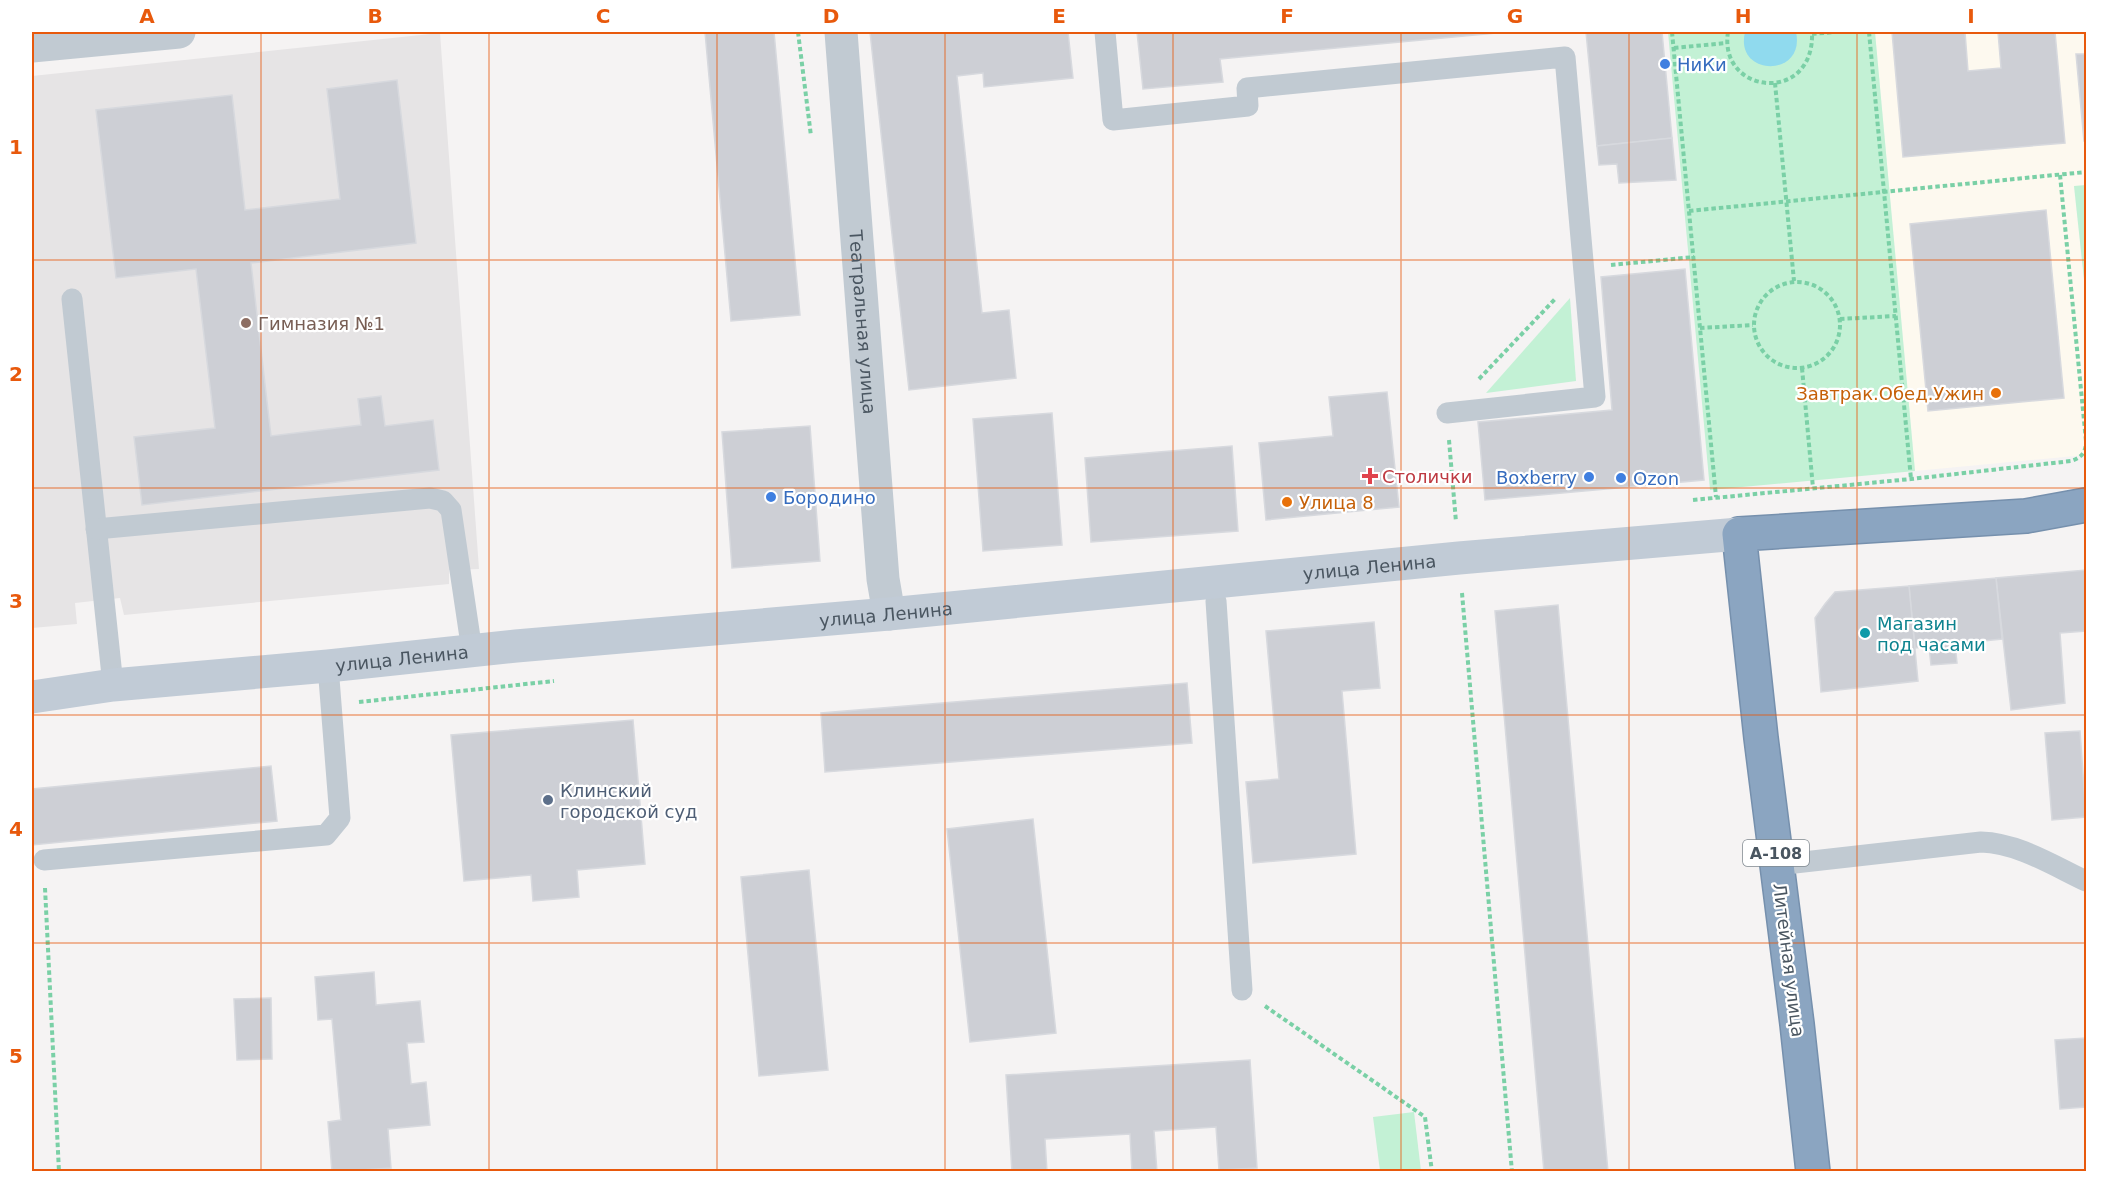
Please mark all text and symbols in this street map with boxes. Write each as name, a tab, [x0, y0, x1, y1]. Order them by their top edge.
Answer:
text: A	[139, 4, 155, 28]
text: B	[367, 4, 383, 28]
text: C	[596, 4, 610, 28]
text: D	[823, 4, 839, 28]
text: E	[1052, 4, 1066, 28]
text: F	[1280, 4, 1294, 28]
text: G	[1507, 4, 1523, 28]
text: H	[1735, 4, 1751, 28]
text: I	[1967, 4, 1975, 28]
place label: НиКи	[1677, 54, 1727, 75]
marker: НиКи	[1658, 57, 1672, 71]
text: 1	[9, 135, 23, 159]
street label: Театральная улица	[846, 228, 881, 415]
place label: Гимназия №1	[258, 313, 385, 334]
marker: Гимназия №1	[239, 316, 253, 330]
text: 2	[9, 362, 23, 386]
place label: Завтрак.Обед.Ужин	[1796, 383, 1984, 404]
marker: Завтрак.Обед.Ужин	[1989, 386, 2003, 400]
place label: Столички	[1382, 466, 1472, 487]
place label: Boxberry	[1496, 467, 1577, 488]
place label: Ozon	[1633, 468, 1679, 489]
marker: Столички	[1363, 469, 1377, 483]
marker: Boxberry	[1582, 470, 1596, 484]
marker: Ozon	[1614, 471, 1628, 485]
place label: Бородино	[783, 487, 876, 508]
marker: Бородино	[764, 490, 778, 504]
place label: Улица 8	[1299, 492, 1374, 513]
marker: Улица 8	[1280, 495, 1294, 509]
street label: улица Ленина	[1302, 550, 1437, 584]
text: 3	[9, 589, 23, 613]
street label: улица Ленина	[818, 597, 953, 630]
place label: Магазин под часами	[1877, 613, 1986, 655]
marker: Магазин под часами	[1858, 626, 1872, 640]
street label: улица Ленина	[334, 641, 470, 676]
place label: Клинский городской суд	[560, 780, 698, 822]
marker: Клинский городской суд	[541, 793, 555, 807]
text: 4	[9, 817, 23, 841]
road number: А-108	[1743, 840, 1809, 866]
street label: Литейная улица	[1769, 882, 1809, 1038]
text: 5	[9, 1044, 23, 1068]

